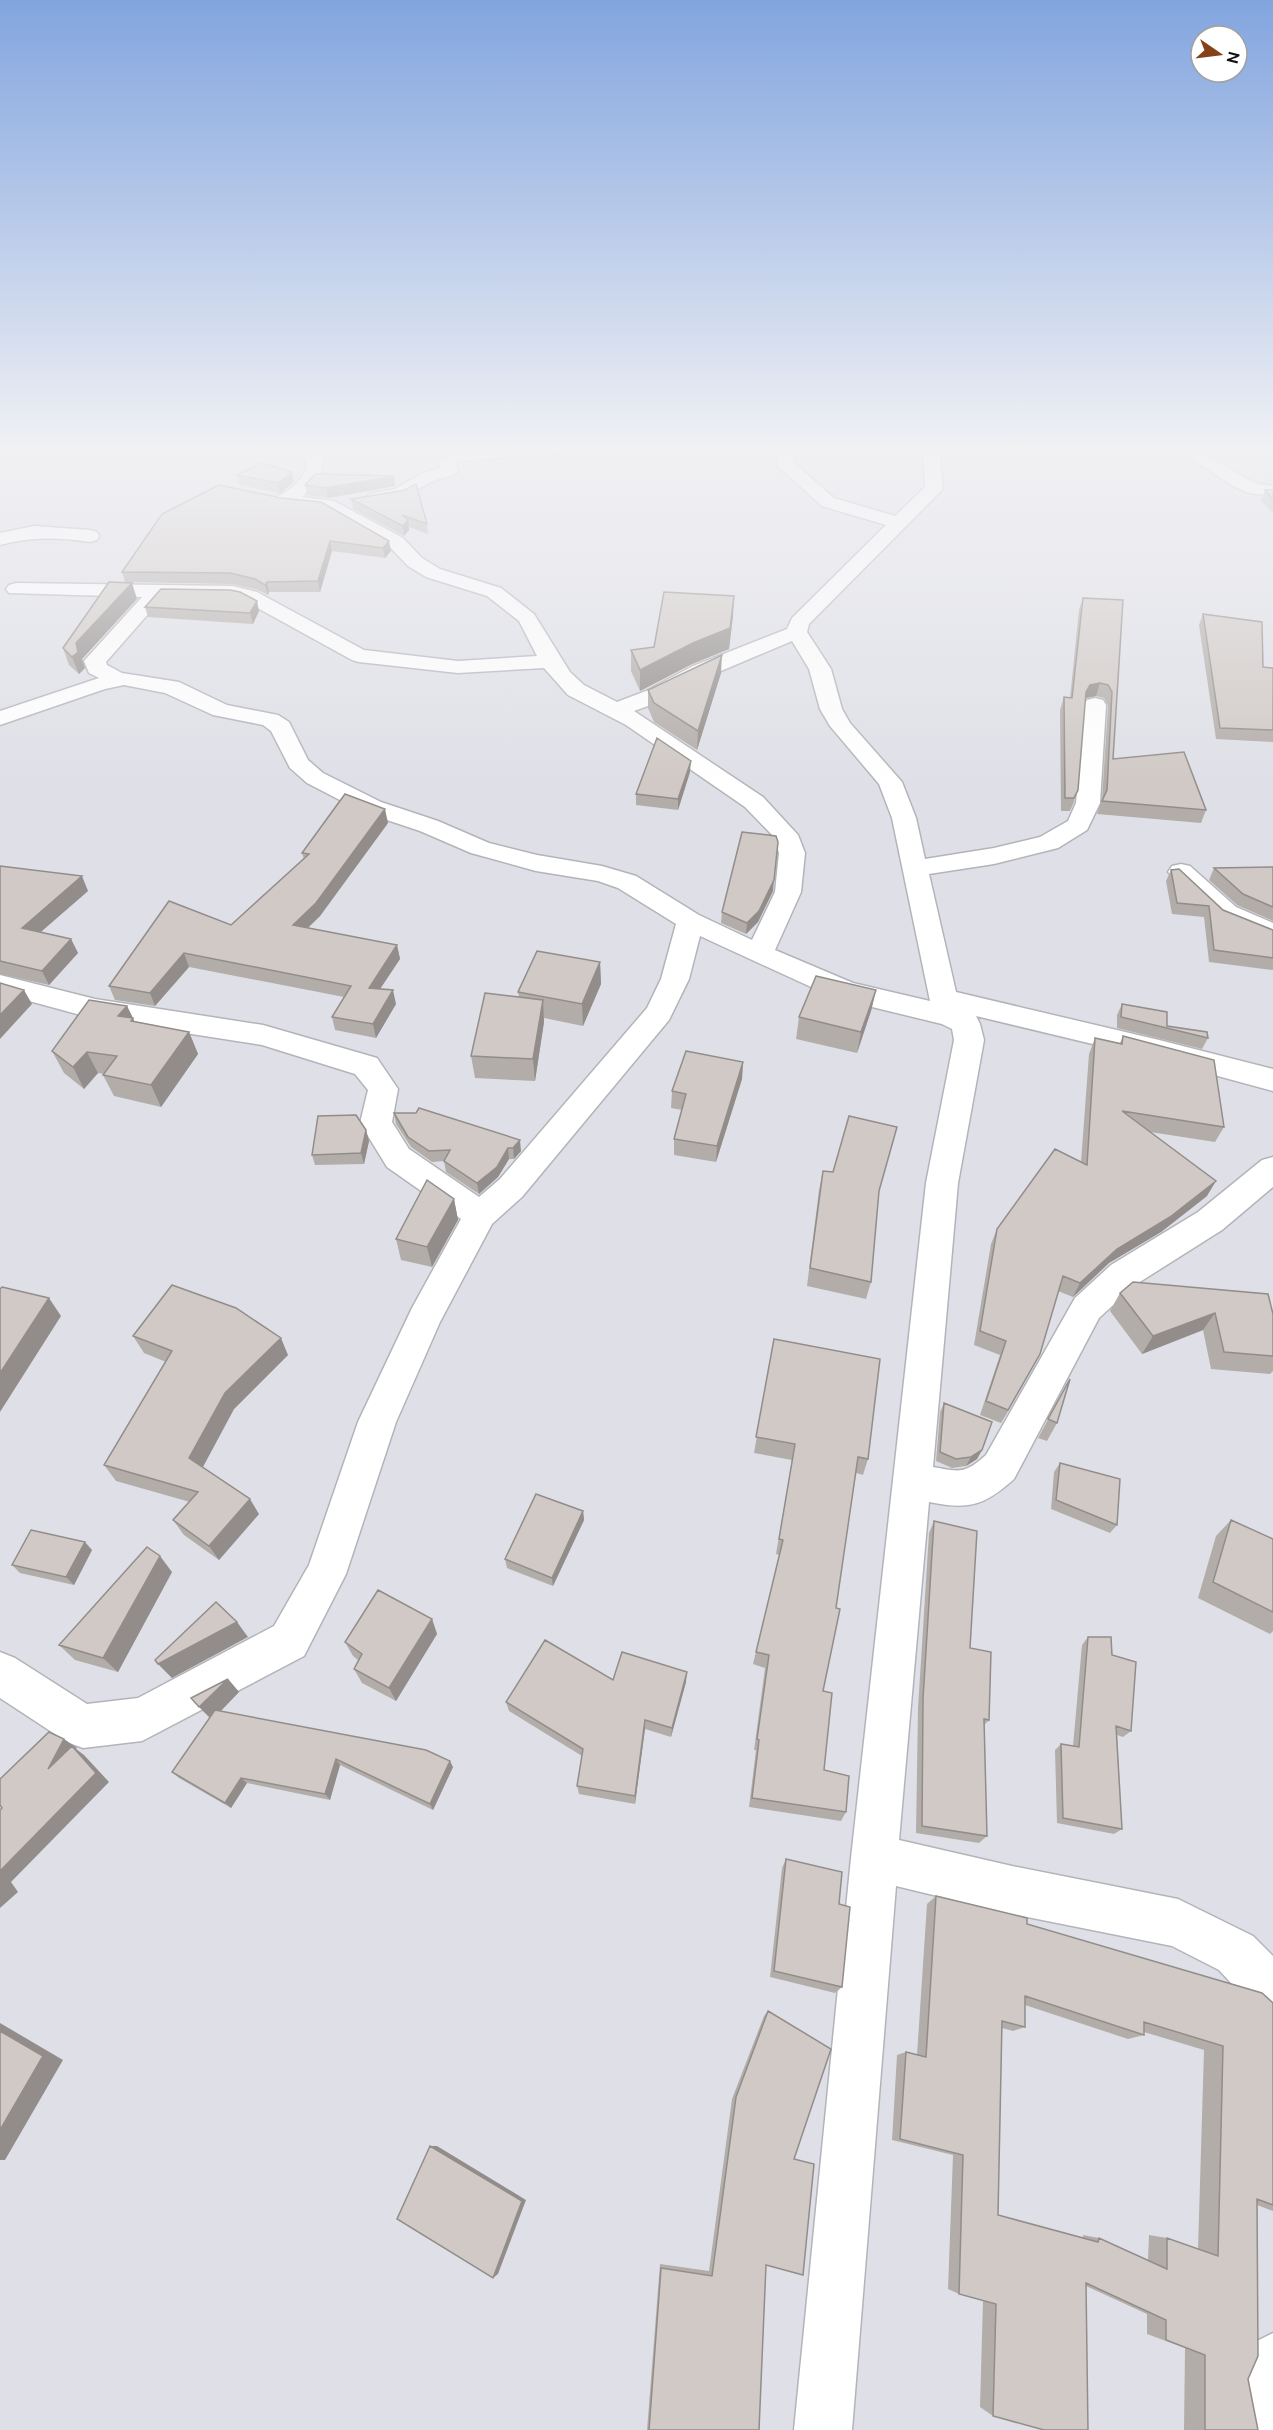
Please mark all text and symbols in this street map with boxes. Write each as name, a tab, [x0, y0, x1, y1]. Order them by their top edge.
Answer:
north arrow	[1189, 24, 1249, 84]
text: N	[1223, 50, 1244, 66]

